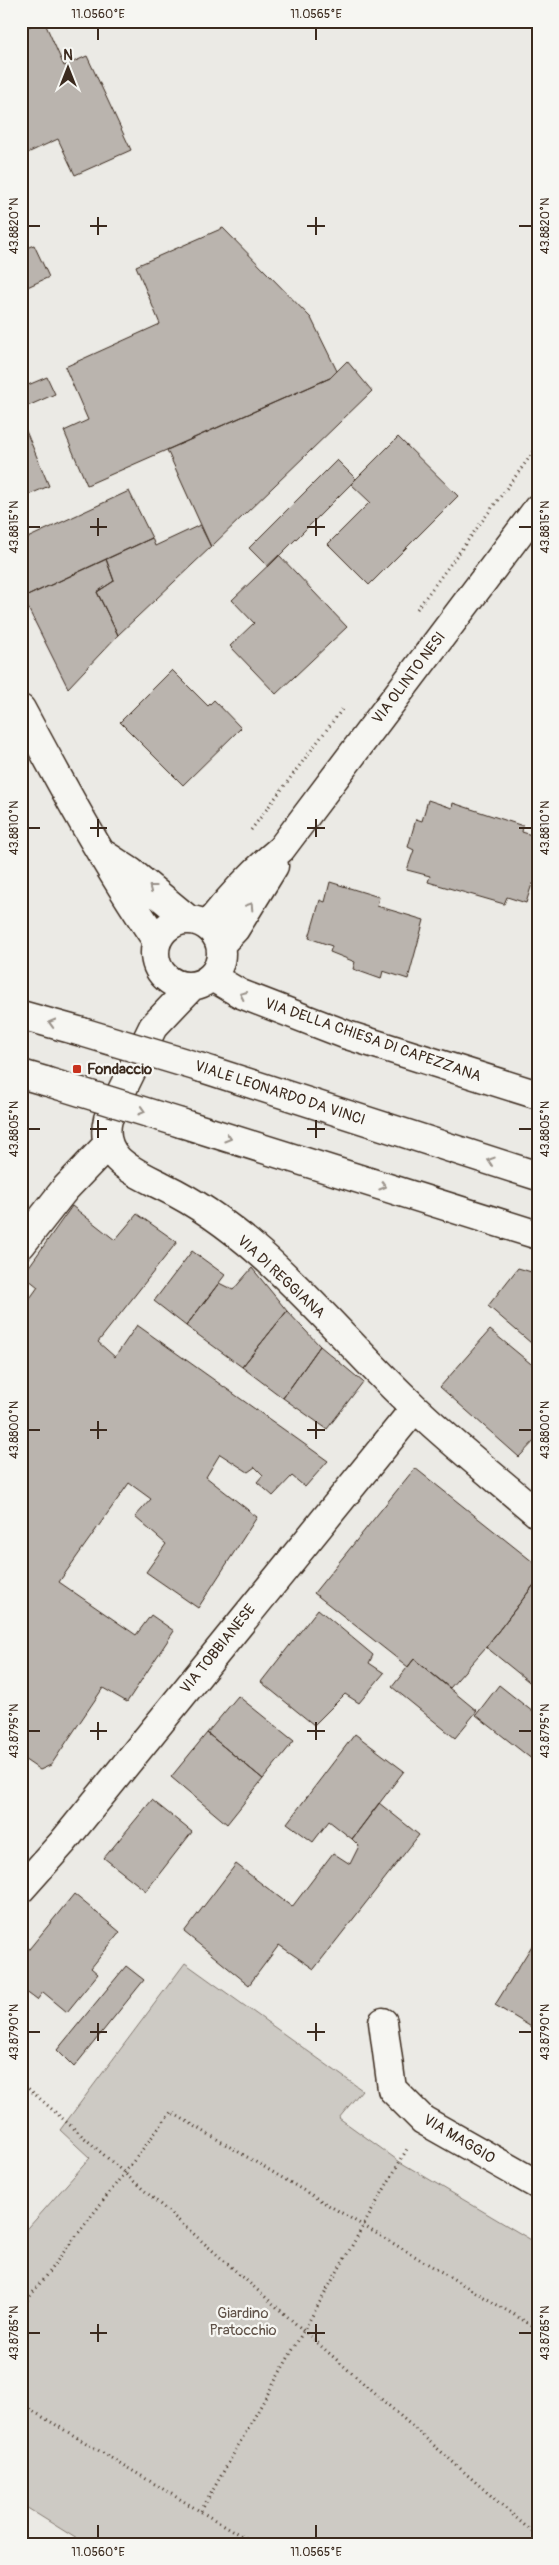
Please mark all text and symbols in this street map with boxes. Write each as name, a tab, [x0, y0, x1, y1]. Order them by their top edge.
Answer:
text: 11.0560°E	[71, 7, 125, 22]
text: 11.0565°E	[290, 7, 342, 22]
north arrow	[42, 42, 92, 92]
text: N	[63, 47, 73, 64]
text: 43.8820°N	[7, 198, 22, 254]
text: 43.8820°N	[538, 198, 553, 254]
text: 43.8815°N	[7, 501, 22, 553]
text: 43.8815°N	[538, 501, 553, 553]
street label: VIA OLINTO NESI	[368, 628, 450, 728]
text: 43.8810°N	[7, 801, 22, 855]
text: 43.8810°N	[538, 801, 553, 855]
one-way arrow	[148, 885, 157, 894]
one-way arrow	[244, 903, 253, 912]
one-way arrow	[239, 990, 248, 1001]
street label: VIA DELLA CHIESA DI CAPEZZANA	[262, 994, 484, 1086]
one-way arrow	[48, 1019, 56, 1029]
street label: VIALE LEONARDO DA VINCI	[192, 1056, 368, 1130]
place label: Fondaccio	[87, 1060, 152, 1079]
marker: Fondaccio	[71, 1063, 83, 1075]
text: 43.8805°N	[7, 1101, 22, 1157]
text: 43.8805°N	[538, 1101, 553, 1157]
one-way arrow	[137, 1105, 145, 1115]
one-way arrow	[223, 1132, 231, 1142]
one-way arrow	[488, 1156, 496, 1166]
one-way arrow	[378, 1181, 386, 1191]
street label: VIA DI REGGIANA	[233, 1231, 329, 1323]
text: 43.8800°N	[7, 1401, 22, 1459]
text: 43.8800°N	[538, 1401, 553, 1459]
street label: VIA TOBBIANESE	[176, 1600, 260, 1698]
text: 43.8795°N	[7, 1704, 22, 1758]
text: 43.8795°N	[538, 1704, 553, 1758]
text: 43.8790°N	[7, 2004, 22, 2060]
text: 43.8790°N	[538, 2004, 553, 2060]
street label: VIA MAGGIO	[420, 2110, 498, 2168]
park label: Giardino Pratocchio	[209, 2304, 277, 2340]
text: 43.8785°N	[7, 2306, 22, 2360]
text: 43.8785°N	[538, 2306, 553, 2360]
text: 11.0560°E	[71, 2545, 125, 2560]
text: 11.0565°E	[290, 2545, 342, 2560]

